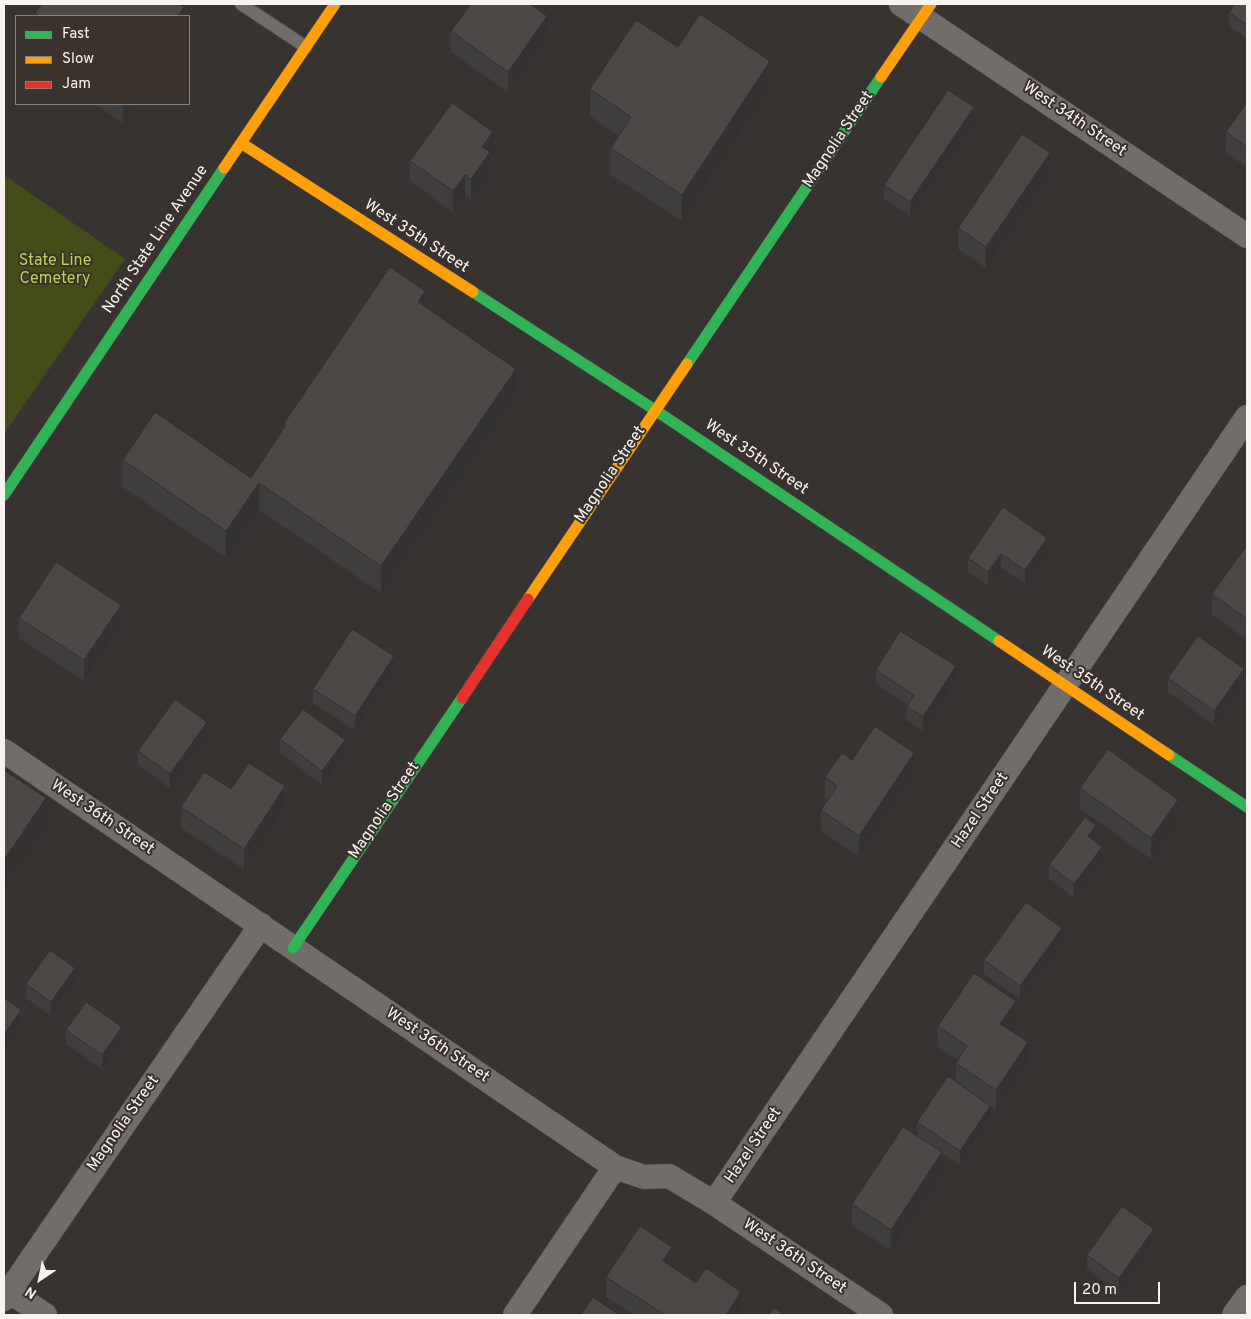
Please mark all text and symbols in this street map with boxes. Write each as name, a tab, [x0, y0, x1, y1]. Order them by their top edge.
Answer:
legend	[15, 15, 190, 105]
text: Fast	[62, 25, 90, 44]
text: Slow	[62, 50, 94, 69]
text: Jam	[62, 75, 91, 94]
street label: West 34th Street	[1019, 78, 1129, 162]
street label: Magnolia Street	[799, 88, 879, 192]
street label: North State Line Avenue	[99, 162, 213, 318]
street label: West 35th Street	[360, 196, 472, 278]
park label: State Line Cemetery	[19, 252, 91, 290]
street label: West 35th Street	[701, 416, 811, 500]
street label: Magnolia Street	[571, 423, 651, 527]
street label: West 35th Street	[1037, 642, 1147, 726]
street label: Magnolia Street	[345, 759, 425, 863]
street label: Hazel Street	[949, 769, 1013, 853]
street label: West 36th Street	[47, 776, 157, 860]
street label: West 36th Street	[382, 1004, 492, 1088]
street label: Magnolia Street	[84, 1072, 164, 1176]
street label: Hazel Street	[722, 1104, 786, 1188]
street label: West 36th Street	[739, 1215, 849, 1299]
north arrow	[15, 1254, 65, 1304]
scale bar	[1076, 1272, 1162, 1304]
text: 20 m	[1082, 1281, 1117, 1300]
text: N	[22, 1282, 40, 1302]

